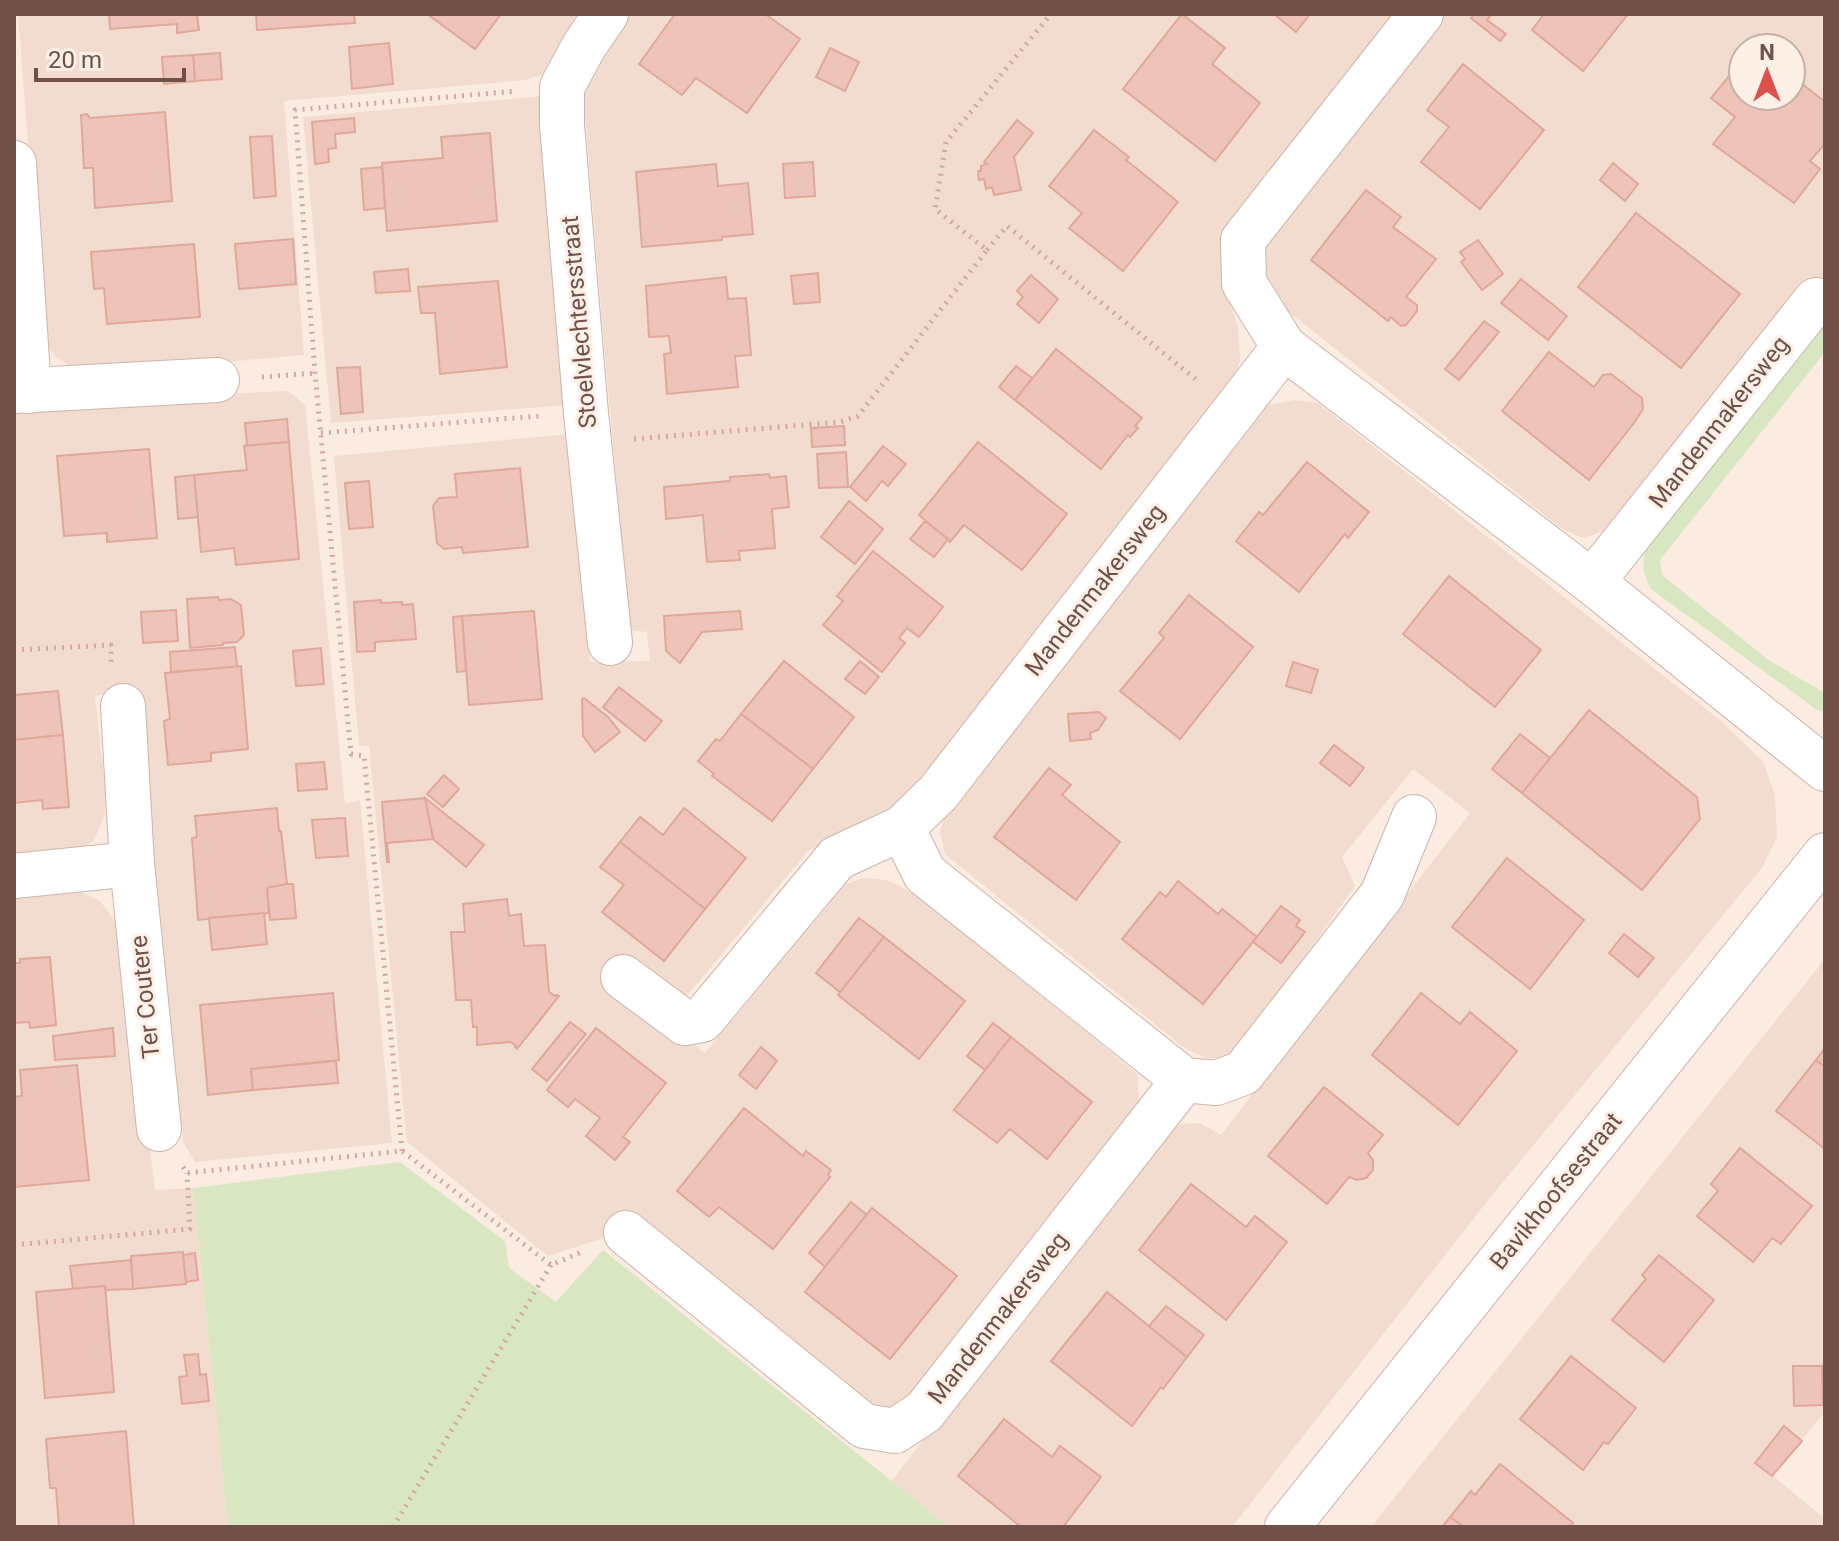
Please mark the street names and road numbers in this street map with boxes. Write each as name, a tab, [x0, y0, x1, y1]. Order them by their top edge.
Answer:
street label: Stoelvlechtersstraat	[556, 215, 602, 429]
street label: Mandenmakersweg	[1643, 331, 1795, 513]
street label: Mandenmakersweg	[1019, 499, 1171, 681]
street label: Ter Coutere	[125, 934, 165, 1060]
street label: Bavikhoofsestraat	[1484, 1107, 1628, 1275]
street label: Mandenmakersweg	[922, 1227, 1074, 1409]

